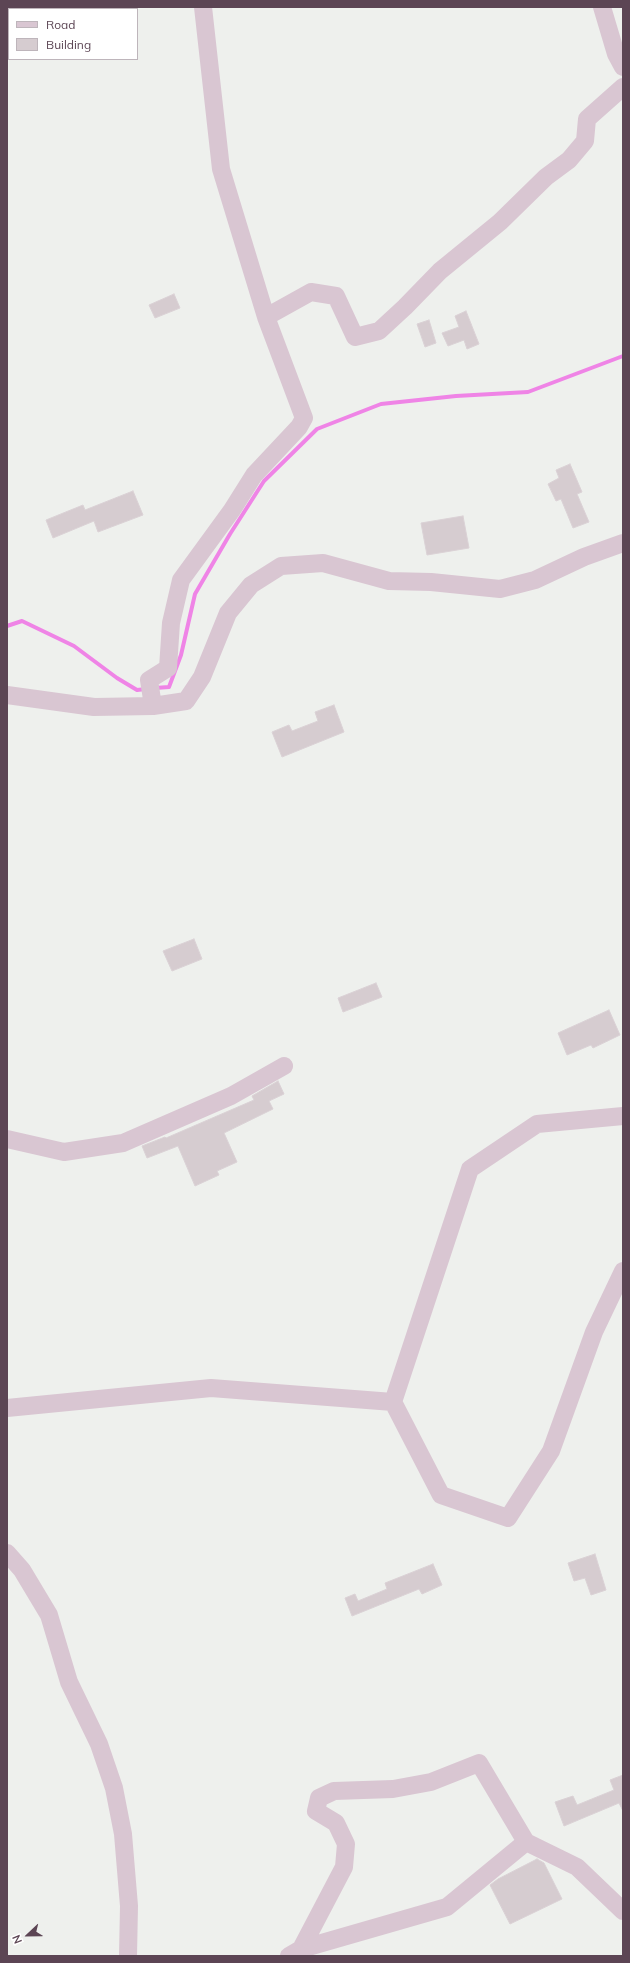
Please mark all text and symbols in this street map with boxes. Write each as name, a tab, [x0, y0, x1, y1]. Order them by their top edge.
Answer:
legend	[8, 8, 138, 60]
text: Road	[46, 17, 75, 32]
text: Building	[46, 37, 91, 52]
north arrow	[8, 1915, 48, 1955]
text: N	[9, 1933, 25, 1946]

